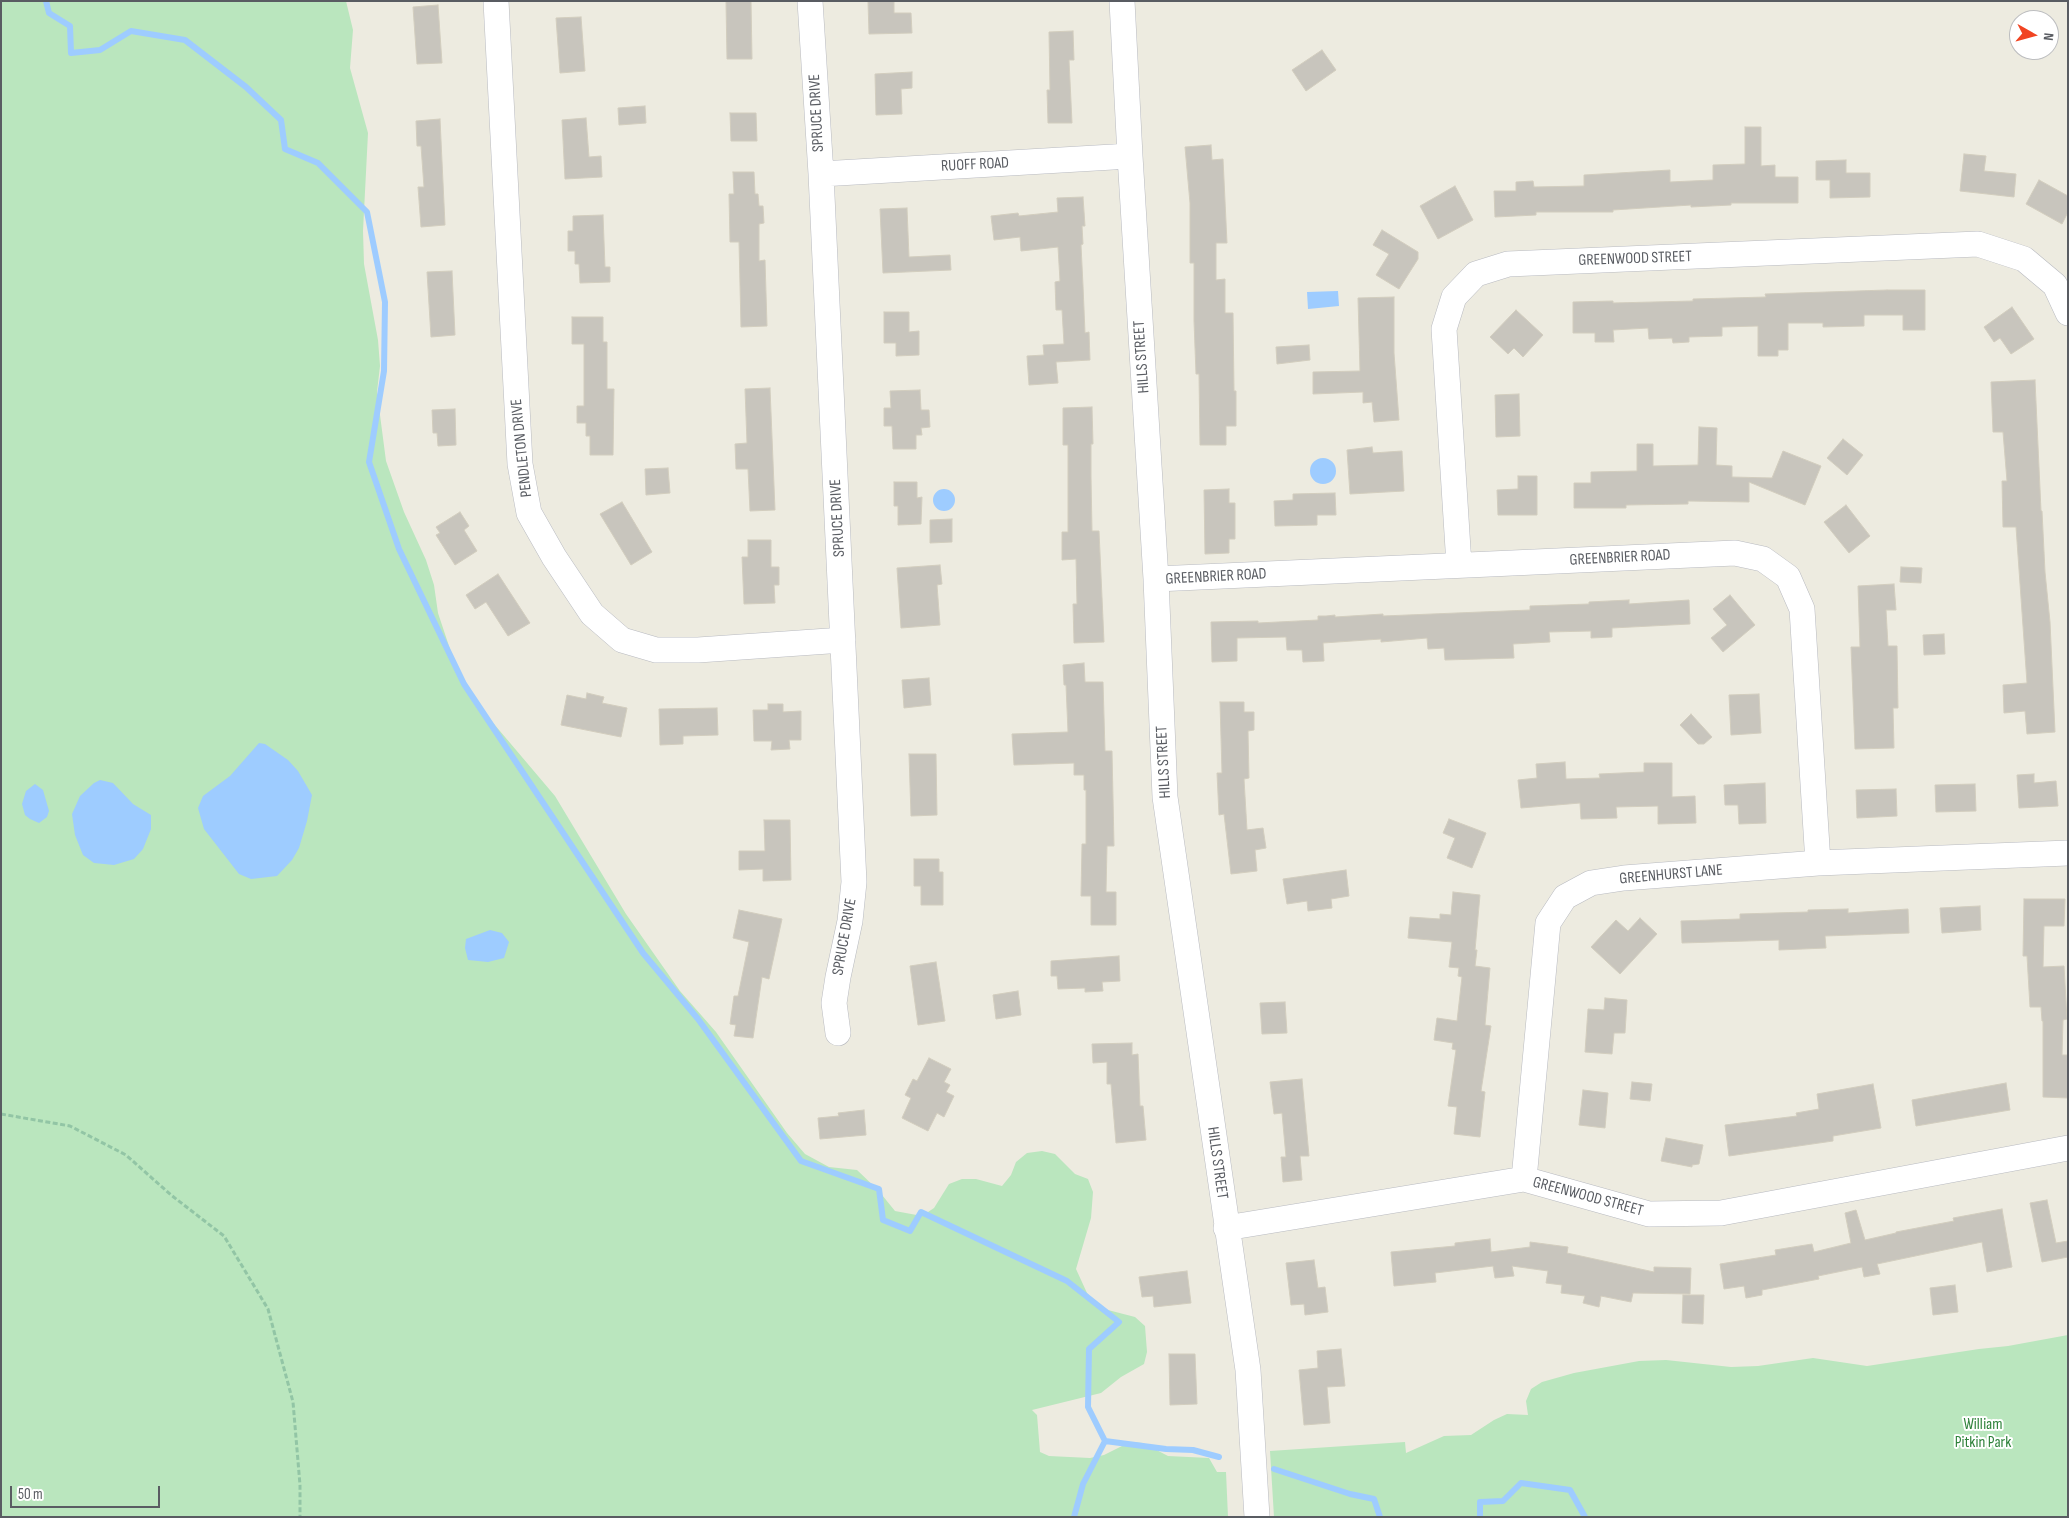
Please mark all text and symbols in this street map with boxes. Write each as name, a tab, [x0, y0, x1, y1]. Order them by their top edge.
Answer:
north arrow	[2009, 10, 2059, 60]
text: N	[2040, 32, 2057, 42]
street label: SPRUCE DRIVE	[805, 74, 829, 152]
street label: RUOFF ROAD	[941, 154, 1009, 176]
street label: GREENWOOD STREET	[1578, 247, 1692, 271]
street label: HILLS STREET	[1130, 320, 1154, 394]
street label: PENDLETON DRIVE	[507, 398, 537, 498]
street label: SPRUCE DRIVE	[826, 479, 850, 557]
street label: GREENBRIER ROAD	[1569, 546, 1671, 570]
street label: GREENBRIER ROAD	[1165, 565, 1267, 589]
street label: HILLS STREET	[1153, 725, 1175, 799]
street label: GREENHURST LANE	[1619, 861, 1723, 889]
street label: SPRUCE DRIVE	[829, 897, 861, 977]
street label: HILLS STREET	[1202, 1126, 1232, 1200]
street label: GREENWOOD STREET	[1531, 1173, 1645, 1221]
park label: William Pitkin Park	[1955, 1415, 2011, 1453]
scale bar	[12, 1476, 162, 1508]
text: 50 m	[18, 1485, 43, 1504]

